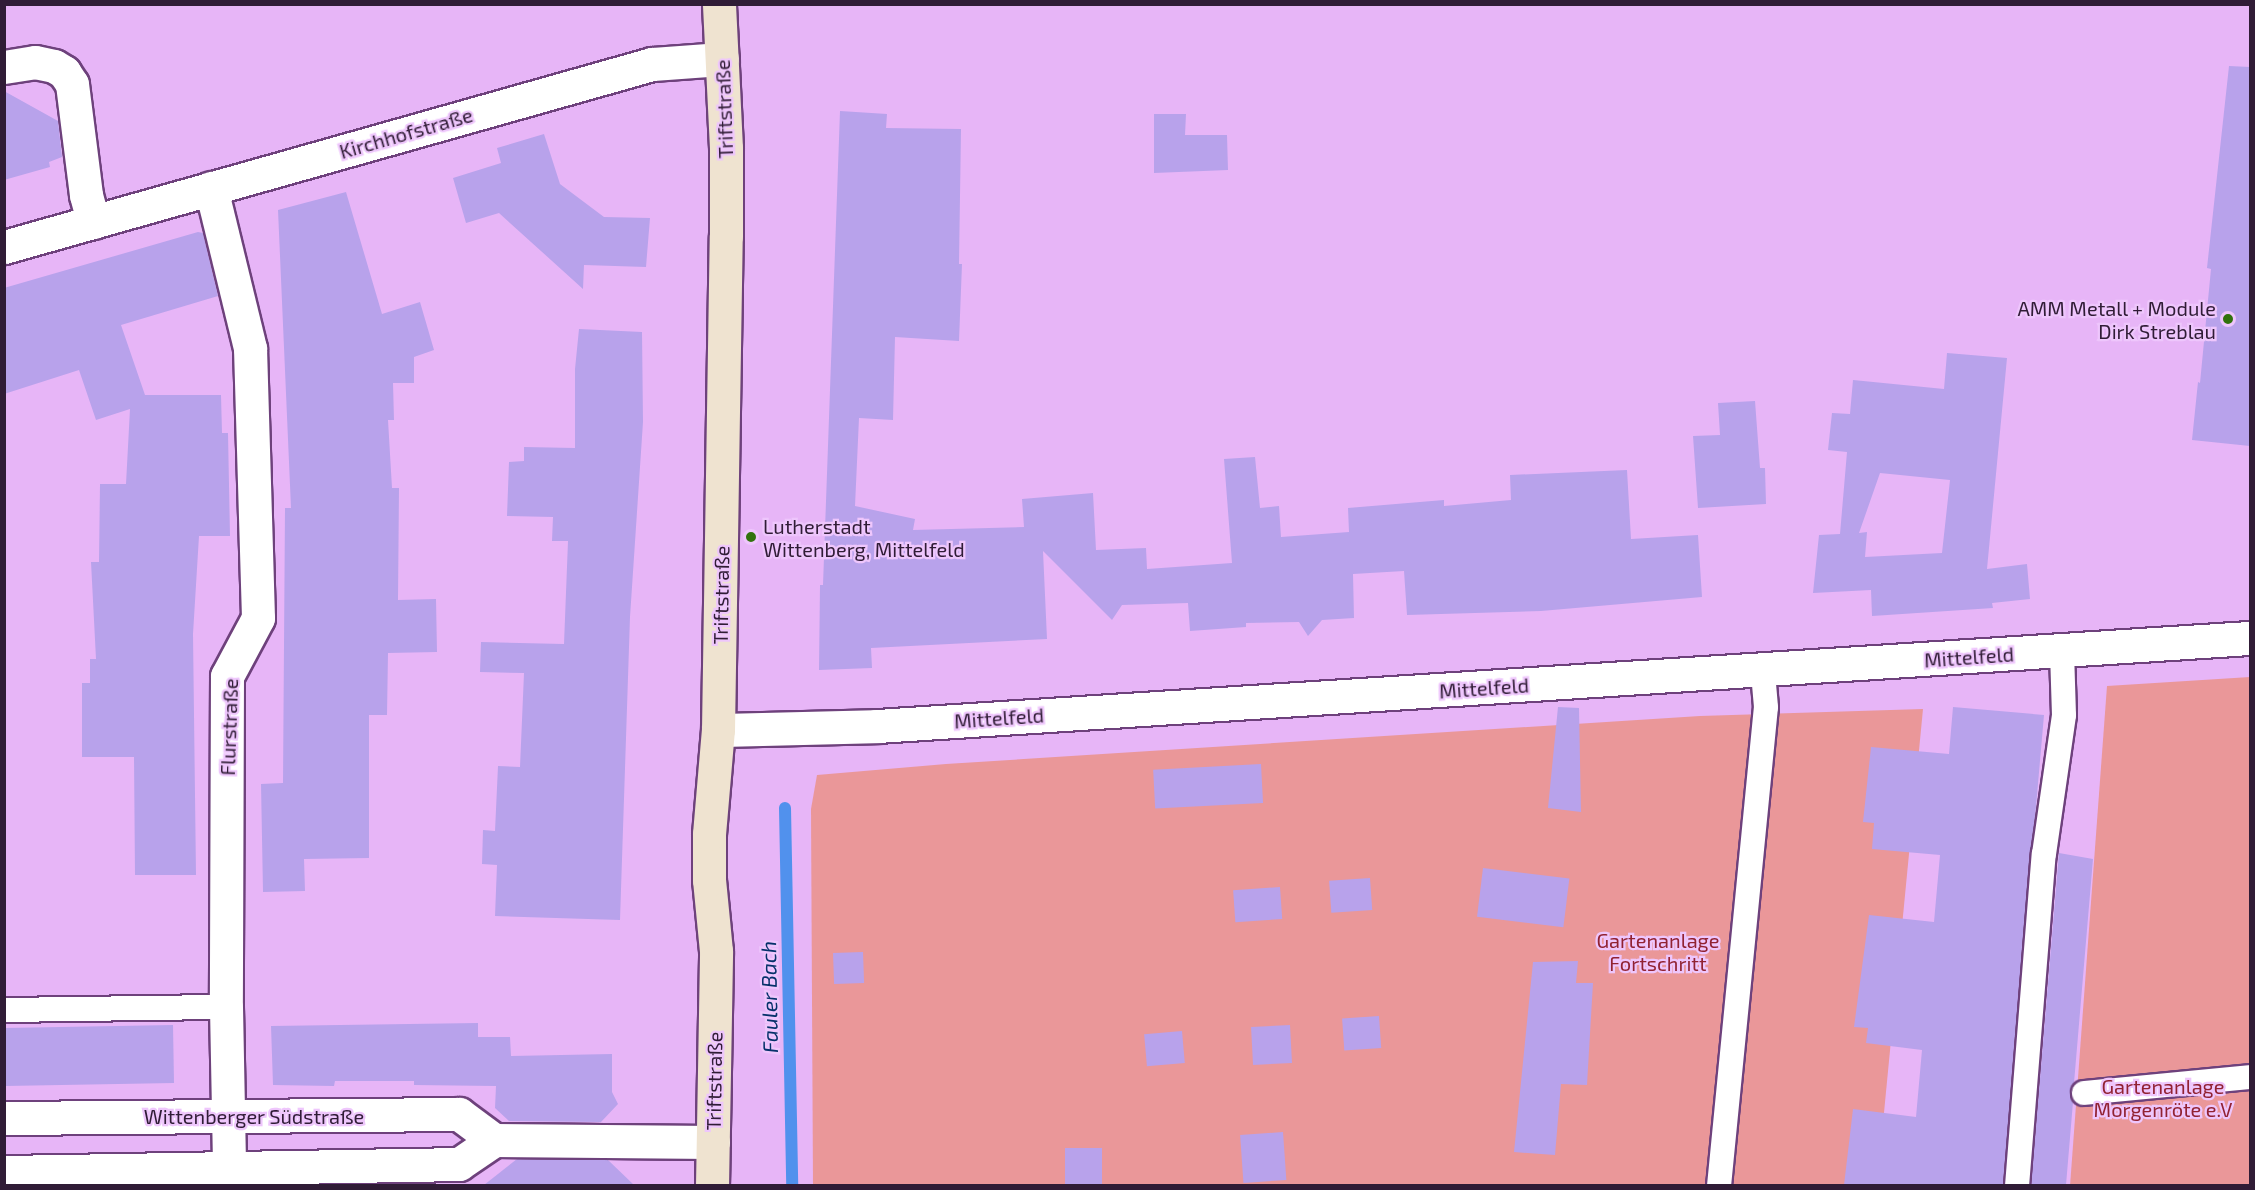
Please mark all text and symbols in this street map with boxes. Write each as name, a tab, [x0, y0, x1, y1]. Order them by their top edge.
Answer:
street label: Triftstraße	[710, 59, 738, 159]
street label: Kirchhofstraße	[337, 103, 475, 163]
place label: AMM Metall + Module Dirk Streblau	[2017, 296, 2216, 343]
marker: AMM Metall + Module Dirk Streblau	[2221, 312, 2235, 326]
place label: Lutherstadt Wittenberg, Mittelfeld	[763, 514, 965, 561]
marker: Lutherstadt Wittenberg, Mittelfeld	[744, 530, 758, 544]
street label: Triftstraße	[708, 545, 734, 645]
street label: Mittelfeld	[1923, 642, 2015, 672]
street label: Mittelfeld	[1438, 673, 1530, 703]
street label: Flurstraße	[215, 678, 243, 776]
street label: Mittelfeld	[953, 703, 1045, 733]
park label: Gartenanlage Fortschritt	[1597, 928, 1719, 975]
water label: Fauler Bach	[755, 940, 783, 1054]
street label: Triftstraße	[701, 1031, 727, 1131]
park label: Gartenanlage Morgenröte e.V	[2094, 1074, 2232, 1121]
street label: Wittenberger Südstraße	[144, 1104, 364, 1128]

